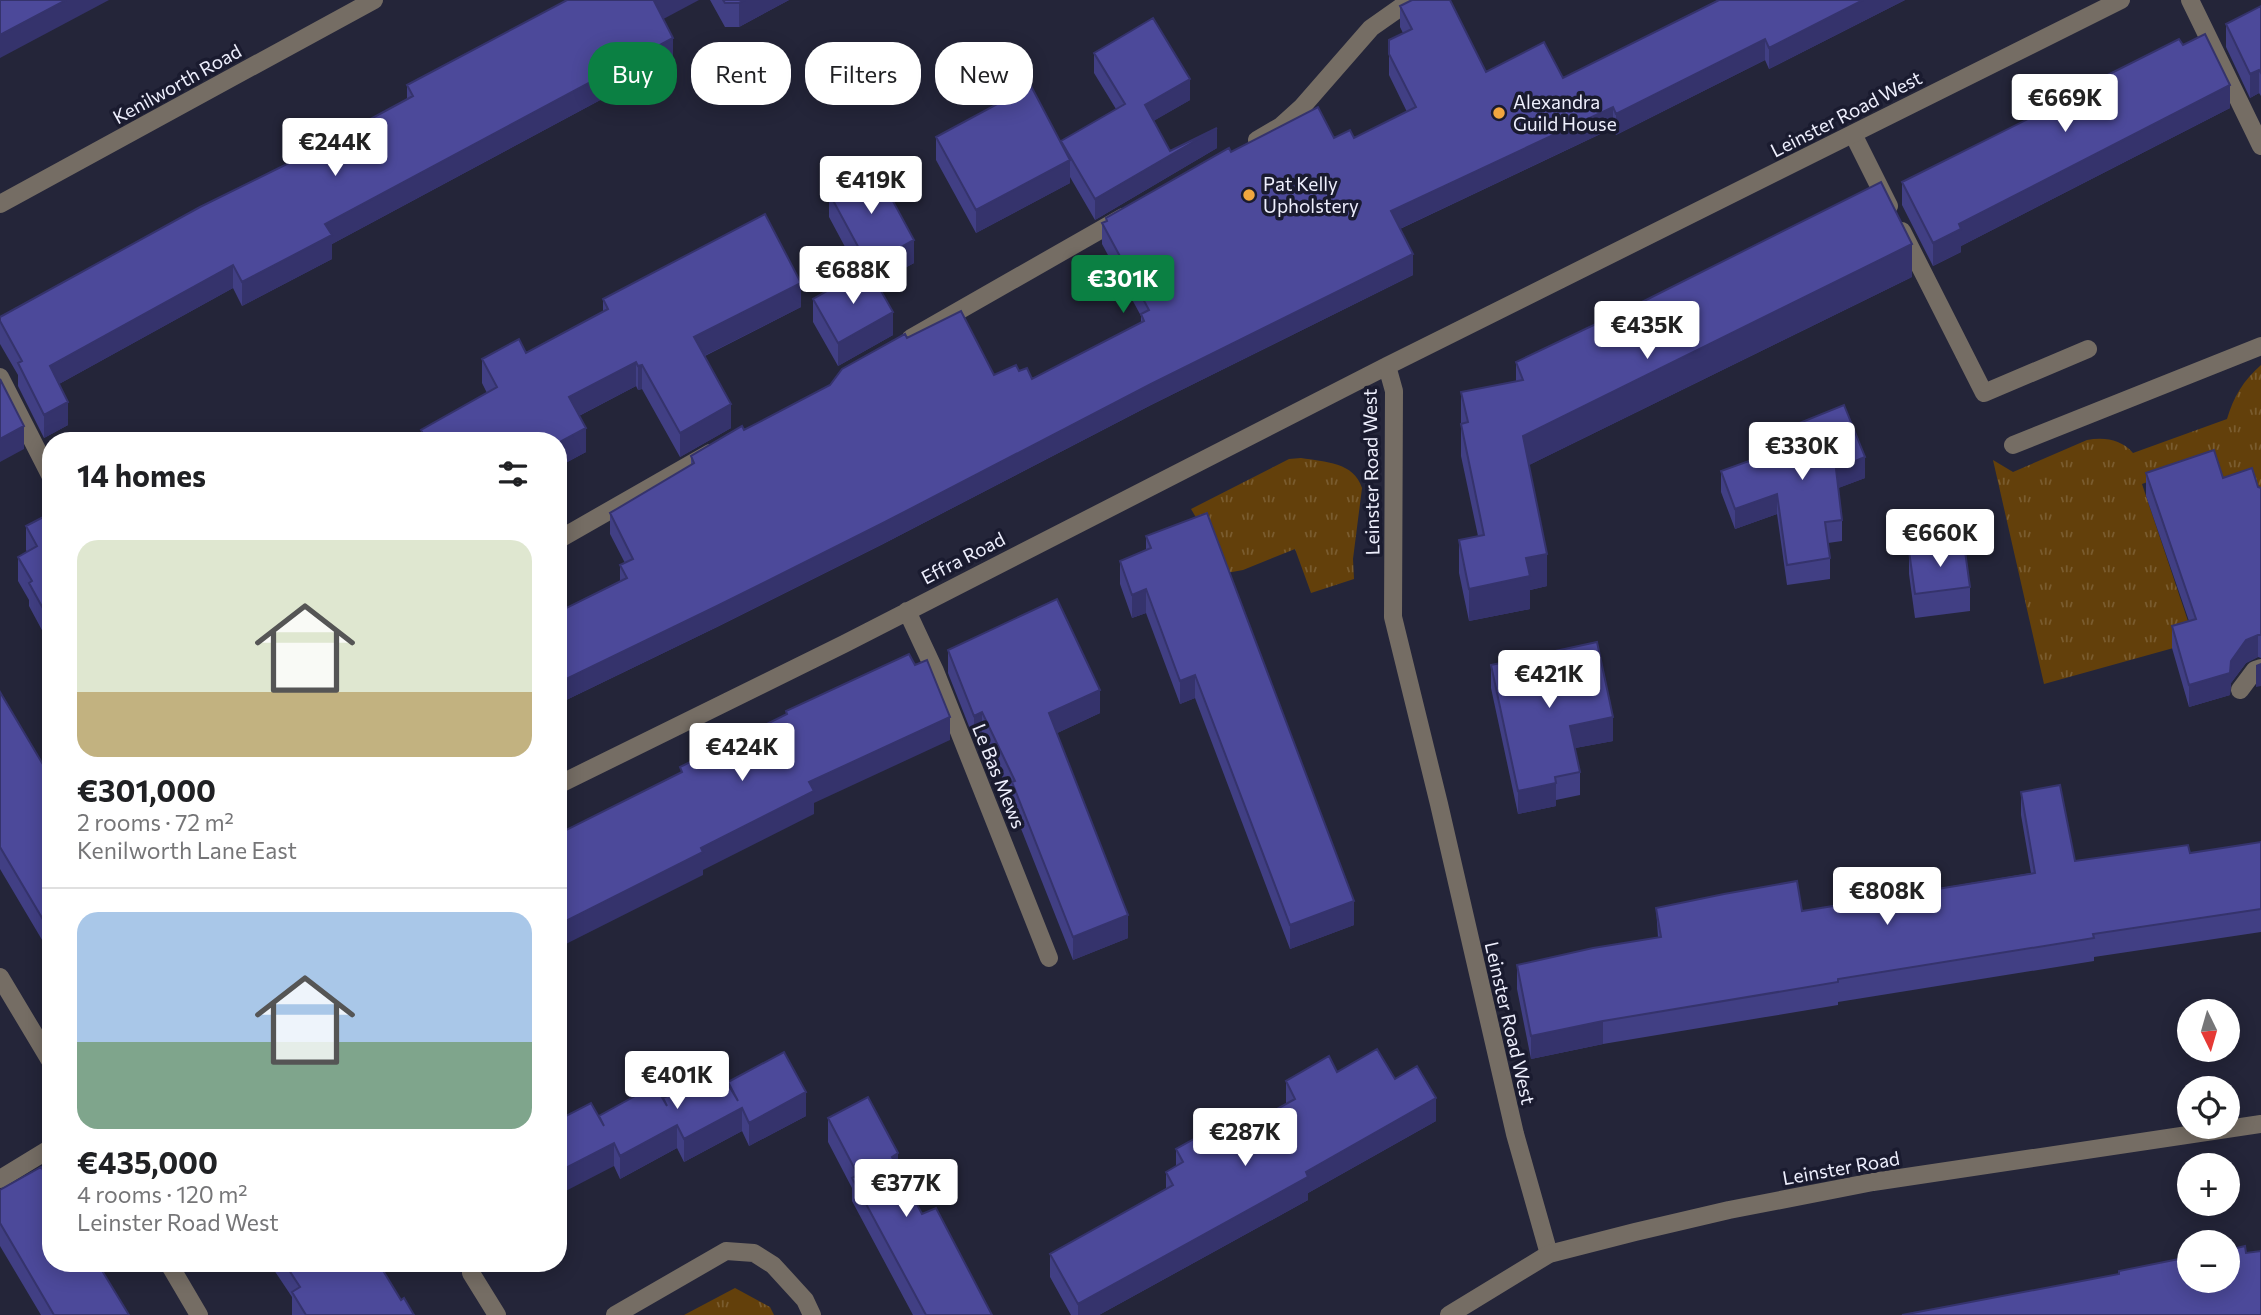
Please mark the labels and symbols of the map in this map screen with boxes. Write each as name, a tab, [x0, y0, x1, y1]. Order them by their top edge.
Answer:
street label: Kenilworth Road	[109, 39, 245, 128]
street label: Leinster Road West	[1766, 65, 1925, 162]
pin: €669K	[2016, 74, 2114, 134]
place label: Alexandra Guild House	[1513, 90, 1617, 135]
marker: Alexandra Guild House	[1491, 105, 1507, 121]
pin: €244K	[286, 118, 384, 178]
pin: €419K	[822, 156, 920, 216]
place label: Pat Kelly Upholstery	[1263, 172, 1359, 217]
marker: Pat Kelly Upholstery	[1241, 187, 1257, 203]
pin: €688K	[804, 246, 902, 306]
pin: €301K	[1074, 256, 1172, 315]
pin: €435K	[1598, 302, 1696, 361]
street label: Leinster Road West	[1358, 388, 1383, 556]
pin: €330K	[1753, 422, 1851, 482]
pin: €660K	[1891, 510, 1989, 569]
street label: Effra Road	[917, 527, 1009, 588]
pin: €421K	[1500, 650, 1598, 710]
street label: Le Bas Mews	[968, 720, 1031, 831]
pin: €424K	[693, 724, 791, 783]
pin: €808K	[1838, 867, 1936, 927]
street label: Leinster Road West	[1481, 939, 1540, 1107]
north arrow	[2177, 999, 2240, 1062]
pin: €401K	[628, 1052, 726, 1111]
pin: €287K	[1196, 1108, 1294, 1168]
street label: Leinster Road	[1781, 1146, 1901, 1189]
pin: €377K	[857, 1160, 955, 1219]

